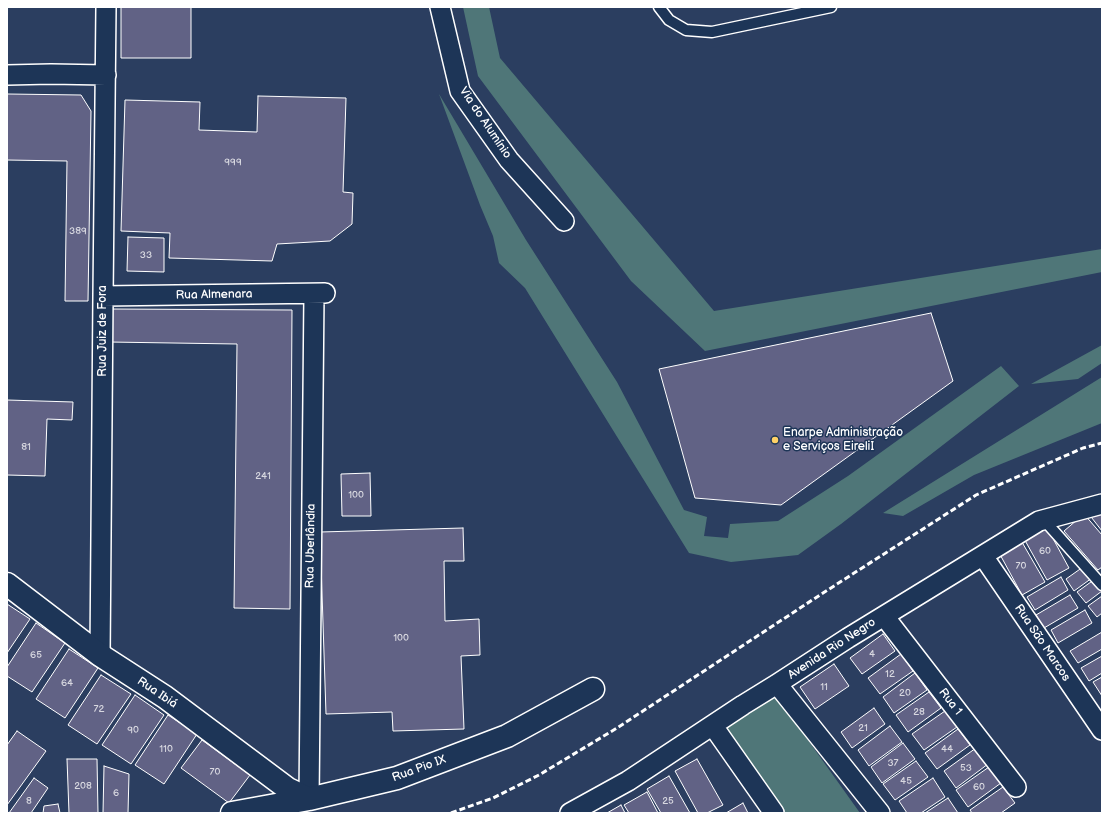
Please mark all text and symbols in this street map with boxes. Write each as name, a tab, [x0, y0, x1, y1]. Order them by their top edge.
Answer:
street label: Via do Alumínio	[456, 85, 514, 161]
house number: 999	[224, 156, 242, 168]
house number: 389	[69, 225, 87, 237]
house number: 33	[140, 249, 152, 261]
street label: Rua Juiz de Fora	[96, 285, 110, 377]
street label: Rua Almenara	[176, 287, 252, 303]
place label: Enarpe Administração e Serviços EireliI	[783, 426, 903, 454]
marker: Enarpe Administração e Serviços EireliI	[770, 435, 780, 445]
house number: 81	[21, 441, 31, 453]
house number: 241	[255, 470, 271, 482]
house number: 100	[348, 489, 364, 501]
street label: Rua Uberlândia	[303, 503, 319, 589]
house number: 60	[1039, 545, 1051, 557]
house number: 70	[1016, 560, 1026, 572]
street label: Rua São Marcos	[1011, 602, 1073, 684]
street label: Avenida Rio Negro	[785, 615, 879, 683]
house number: 100	[393, 632, 409, 644]
house number: 4	[869, 648, 875, 660]
house number: 65	[30, 649, 42, 661]
house number: 12	[885, 668, 895, 680]
street label: Rua Ibiá	[134, 674, 180, 712]
house number: 64	[61, 677, 73, 689]
house number: 11	[820, 681, 828, 693]
street label: Rua 1	[935, 686, 965, 718]
house number: 20	[899, 687, 911, 699]
house number: 72	[94, 703, 104, 715]
house number: 28	[913, 706, 925, 718]
house number: 21	[858, 722, 868, 734]
house number: 90	[127, 724, 139, 736]
house number: 110	[159, 743, 173, 755]
house number: 44	[941, 743, 953, 755]
street label: Rua Pio IX	[390, 753, 448, 785]
house number: 37	[887, 757, 899, 769]
house number: 53	[960, 762, 972, 774]
house number: 70	[210, 766, 220, 778]
house number: 45	[900, 775, 912, 787]
house number: 208	[74, 780, 92, 792]
house number: 60	[973, 781, 985, 793]
house number: 6	[113, 787, 119, 799]
house number: 8	[26, 795, 32, 807]
house number: 25	[662, 795, 674, 807]

